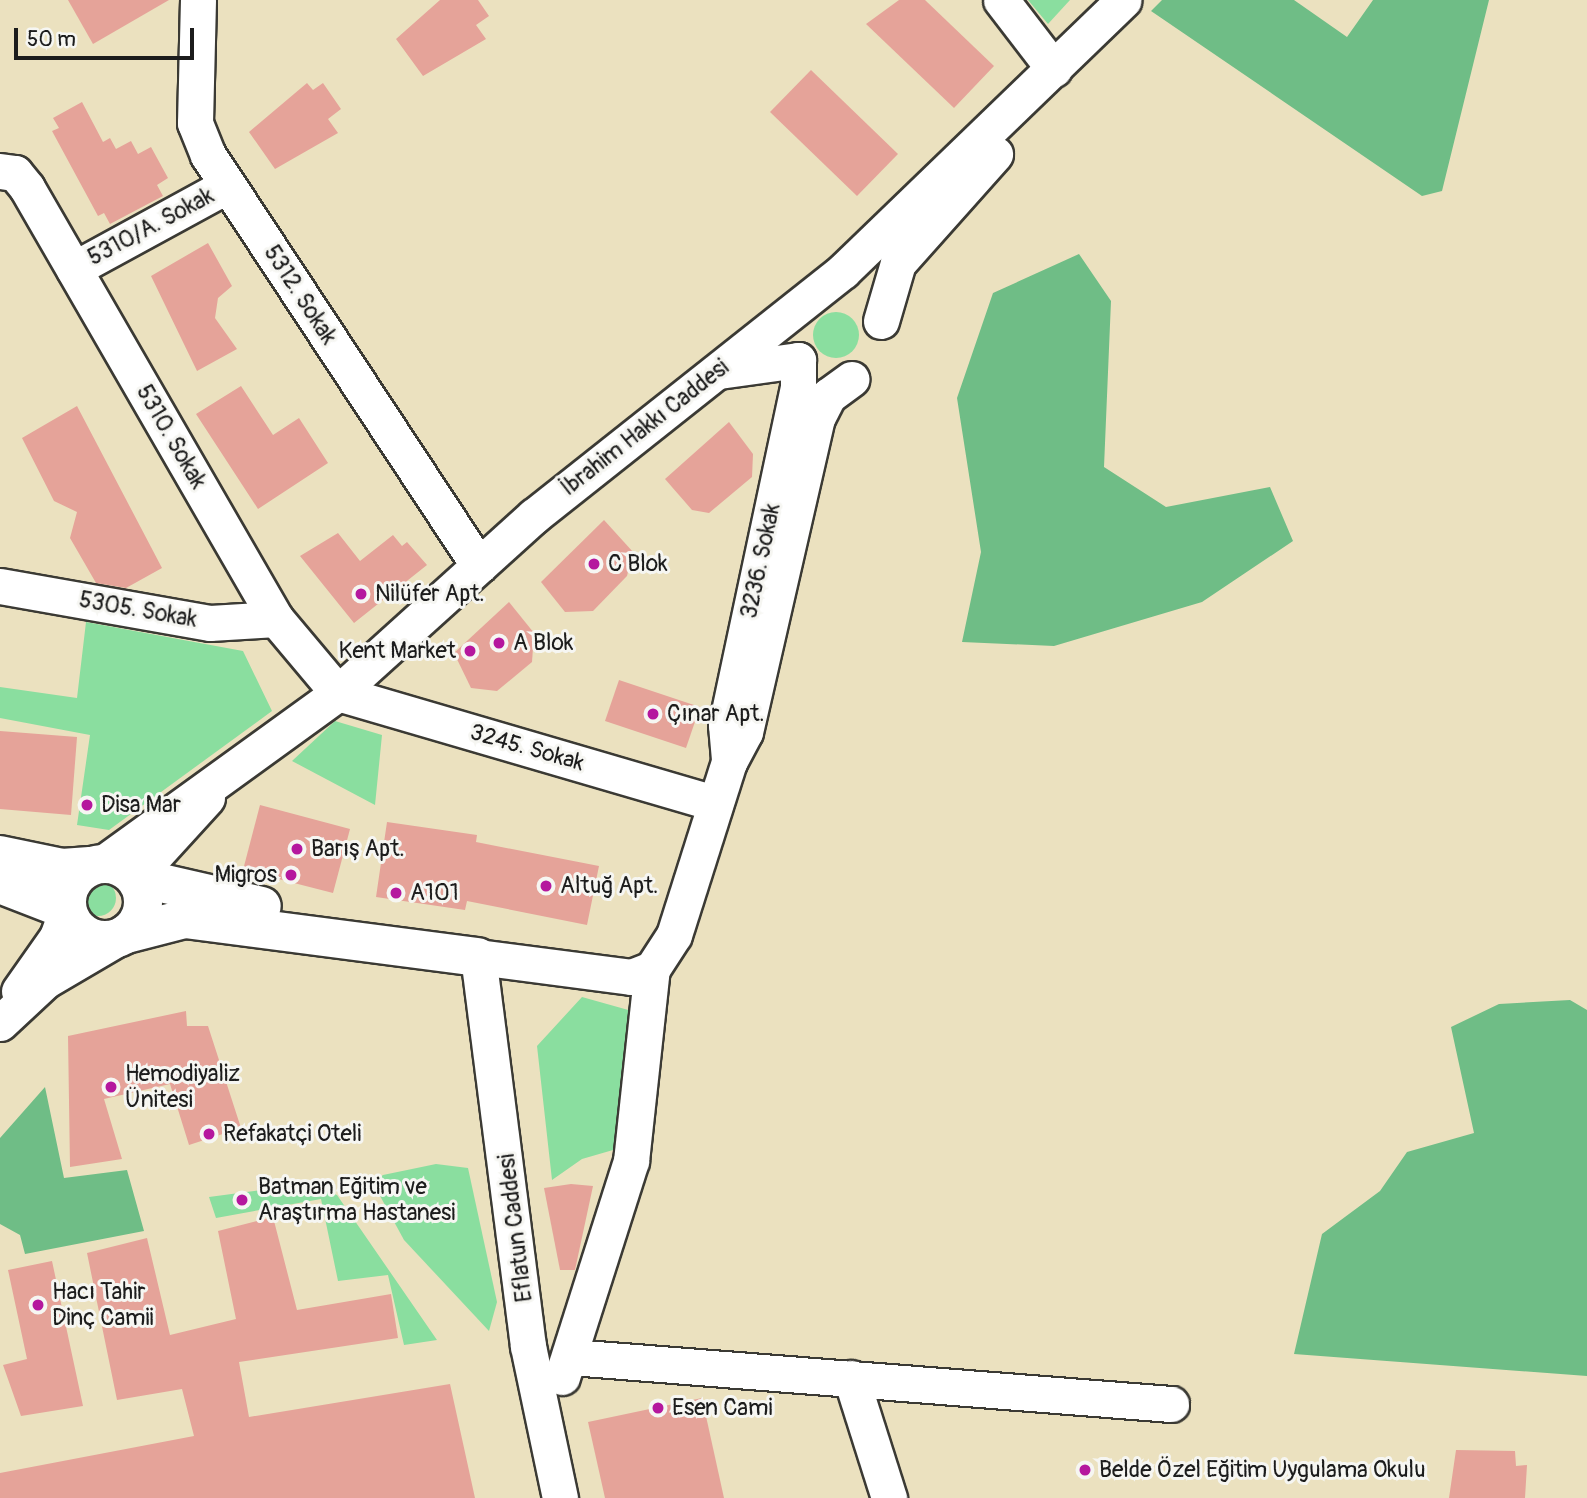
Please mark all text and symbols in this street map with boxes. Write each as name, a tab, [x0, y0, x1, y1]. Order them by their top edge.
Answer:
scale bar	[18, 14, 198, 58]
text: 50 m	[27, 26, 76, 53]
street label: 5310/A. Sokak	[83, 182, 219, 272]
street label: 5312. Sokak	[258, 240, 342, 350]
street label: İbrahim Hakkı Caddesi	[555, 354, 735, 502]
street label: 5310. Sokak	[130, 380, 212, 494]
street label: 3236. Sokak	[735, 501, 787, 621]
place label: C Blok	[608, 550, 668, 578]
marker: C Blok	[586, 556, 602, 572]
place label: Nilüfer Apt.	[375, 580, 485, 608]
street label: 5305. Sokak	[77, 586, 199, 634]
marker: Nilüfer Apt.	[353, 586, 369, 602]
place label: A Blok	[513, 629, 573, 657]
marker: A Blok	[491, 635, 507, 651]
place label: Kent Market	[339, 637, 456, 665]
marker: Kent Market	[462, 643, 478, 659]
place label: Çınar Apt.	[667, 700, 765, 728]
marker: Çınar Apt.	[645, 706, 661, 722]
street label: 3245. Sokak	[467, 719, 587, 777]
place label: Disa Mar	[101, 791, 181, 819]
marker: Disa Mar	[79, 797, 95, 813]
place label: Barış Apt.	[311, 835, 404, 863]
marker: Barış Apt.	[289, 841, 305, 857]
place label: Migros	[214, 861, 277, 889]
marker: Migros	[283, 867, 299, 883]
place label: Altuğ Apt.	[560, 872, 658, 900]
marker: Altuğ Apt.	[538, 878, 554, 894]
place label: A101	[410, 879, 459, 907]
marker: A101	[388, 885, 404, 901]
place label: Hemodiyaliz Ünitesi	[125, 1060, 240, 1114]
marker: Hemodiyaliz Ünitesi	[103, 1079, 119, 1095]
place label: Refakatçi Oteli	[223, 1120, 361, 1148]
marker: Refakatçi Oteli	[201, 1126, 217, 1142]
street label: Eflatun Caddesi	[493, 1152, 539, 1304]
place label: Batman Eğitim ve Araştırma Hastanesi	[258, 1173, 455, 1227]
marker: Batman Eğitim ve Araştırma Hastanesi	[232, 1190, 252, 1210]
place label: Hacı Tahir Dinç Camii	[52, 1278, 154, 1332]
marker: Hacı Tahir Dinç Camii	[30, 1297, 46, 1313]
place label: Esen Cami	[672, 1394, 773, 1422]
marker: Esen Cami	[650, 1400, 666, 1416]
place label: Belde Özel Eğitim Uygulama Okulu	[1099, 1456, 1426, 1484]
marker: Belde Özel Eğitim Uygulama Okulu	[1077, 1462, 1093, 1478]

